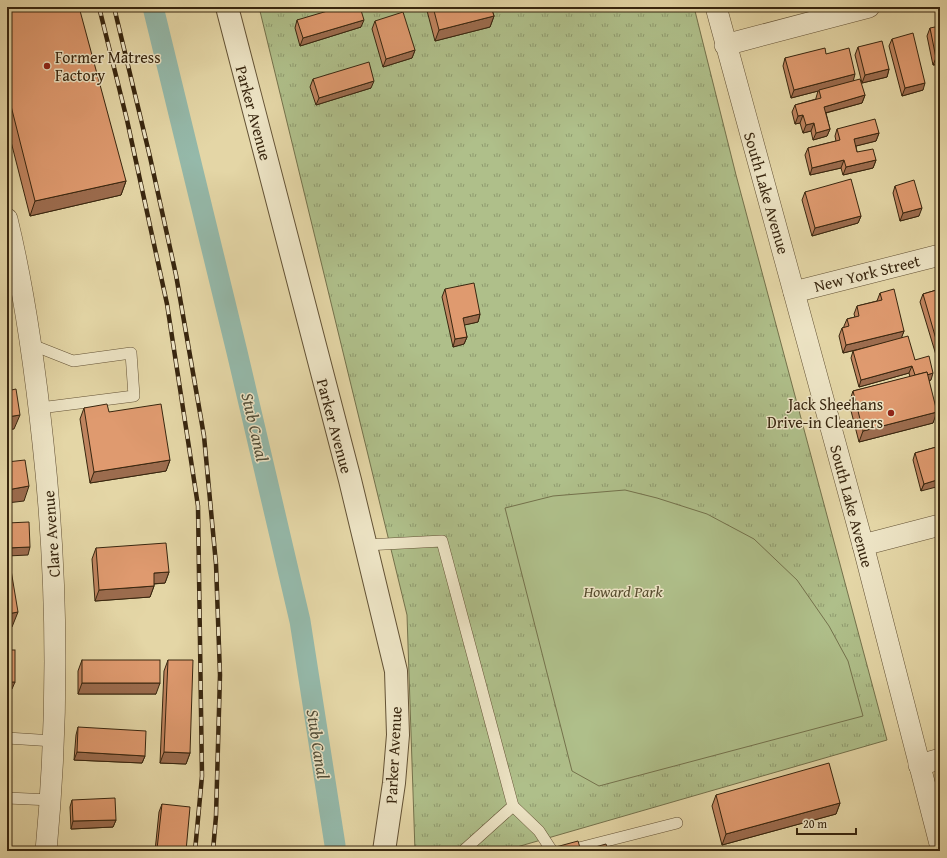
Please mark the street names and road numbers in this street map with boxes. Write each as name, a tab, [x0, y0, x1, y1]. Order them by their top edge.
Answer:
street label: Parker Avenue	[230, 63, 278, 163]
street label: South Lake Avenue	[738, 129, 796, 257]
street label: New York Street	[812, 248, 923, 298]
street label: Parker Avenue	[311, 376, 359, 476]
street label: South Lake Avenue	[824, 442, 880, 570]
street label: Clare Avenue	[36, 490, 66, 578]
street label: Parker Avenue	[378, 706, 408, 804]

